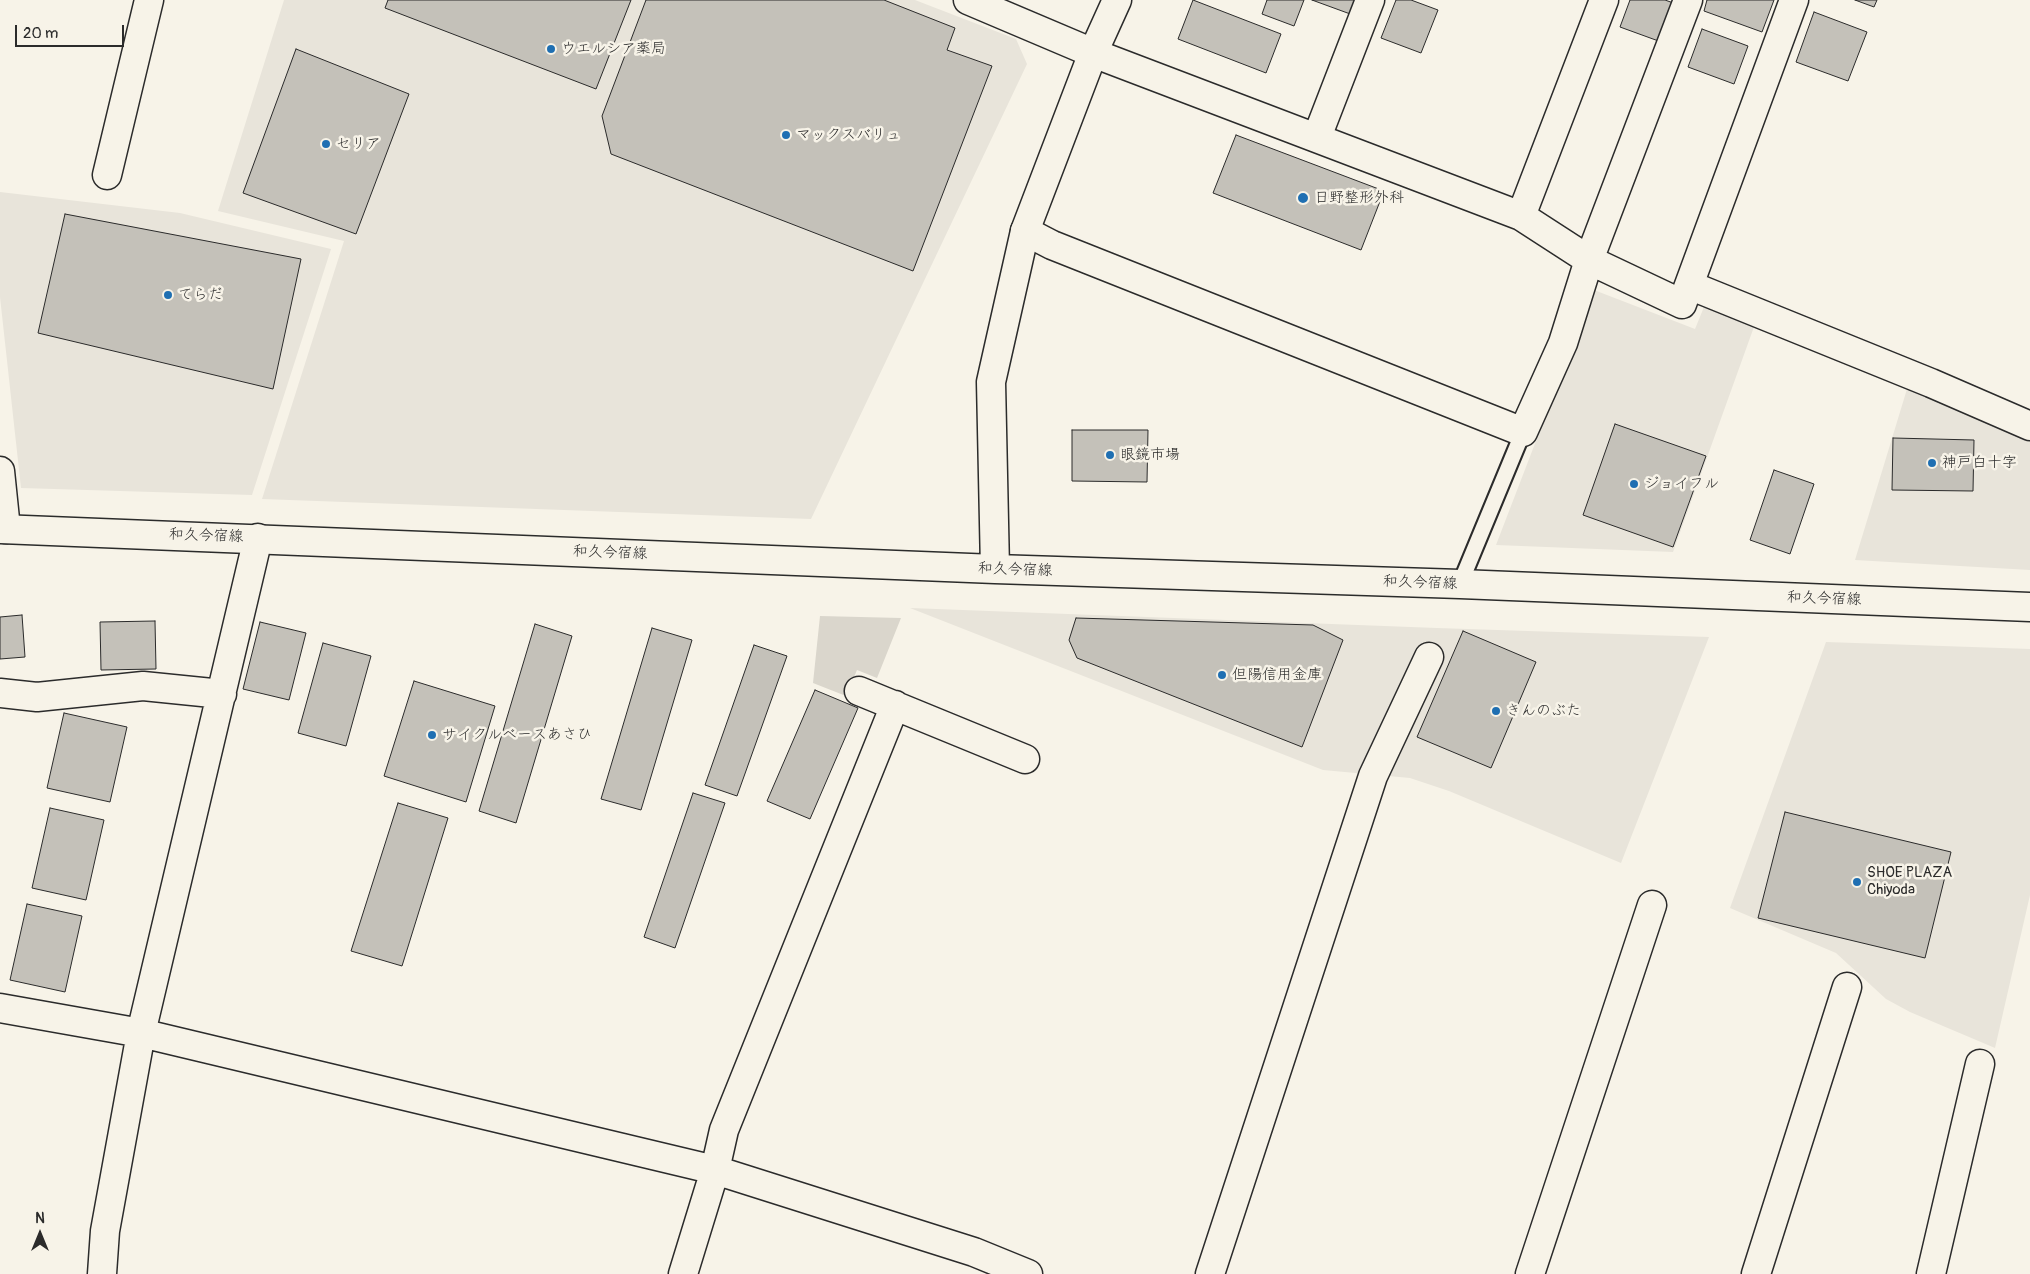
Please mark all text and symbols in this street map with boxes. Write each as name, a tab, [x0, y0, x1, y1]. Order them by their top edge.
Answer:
scale bar	[18, 15, 126, 47]
text: 20 m	[23, 24, 58, 43]
place label: ウエルシア薬局	[561, 40, 666, 58]
marker: ウエルシア薬局	[545, 43, 557, 55]
place label: マックスバリュ	[796, 126, 901, 144]
marker: マックスバリュ	[780, 129, 792, 141]
place label: セリア	[336, 135, 381, 153]
marker: セリア	[320, 138, 332, 150]
place label: 日野整形外科	[1314, 189, 1404, 207]
marker: 日野整形外科	[1296, 191, 1310, 205]
place label: てらだ	[178, 286, 223, 304]
marker: てらだ	[162, 289, 174, 301]
place label: 眼鏡市場	[1120, 446, 1180, 464]
marker: 眼鏡市場	[1104, 449, 1116, 461]
place label: 神戸白十字	[1942, 454, 2017, 472]
marker: 神戸白十字	[1926, 457, 1938, 469]
place label: ジョイフル	[1644, 475, 1719, 493]
marker: ジョイフル	[1628, 478, 1640, 490]
street label: 和久今宿線	[168, 526, 244, 546]
street label: 和久今宿線	[572, 543, 648, 563]
street label: 和久今宿線	[977, 560, 1053, 580]
street label: 和久今宿線	[1382, 573, 1458, 593]
street label: 和久今宿線	[1786, 589, 1862, 609]
place label: 但陽信用金庫	[1232, 666, 1322, 684]
marker: 但陽信用金庫	[1216, 669, 1228, 681]
place label: きんのぶた	[1506, 702, 1581, 720]
marker: きんのぶた	[1490, 705, 1502, 717]
place label: サイクルベースあさひ	[442, 726, 592, 744]
marker: サイクルベースあさひ	[426, 729, 438, 741]
place label: SHOE PLAZA Chiyoda	[1867, 864, 1952, 899]
marker: SHOE PLAZA Chiyoda	[1851, 876, 1863, 888]
north arrow	[15, 1209, 65, 1259]
text: N	[35, 1210, 45, 1227]

